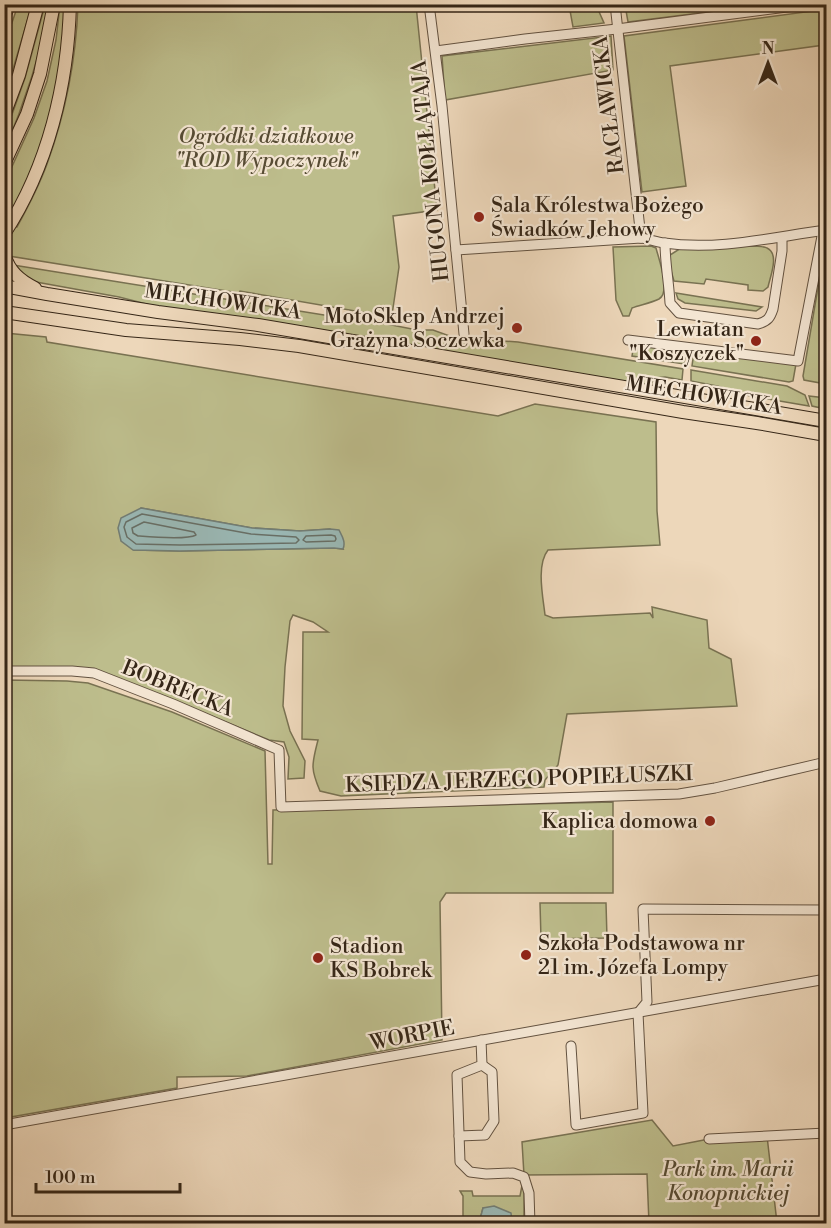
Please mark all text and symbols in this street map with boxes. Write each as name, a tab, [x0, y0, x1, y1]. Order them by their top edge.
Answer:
north arrow	[738, 33, 798, 93]
street label: RACŁAWICKA	[588, 34, 630, 175]
text: N	[762, 39, 775, 59]
street label: HUGONA KOŁŁĄTAJA	[406, 58, 456, 283]
park label: Ogródki działkowe "ROD Wypoczynek"	[175, 124, 359, 174]
place label: Sala Królestwa Bożego Świadków Jehowy	[491, 193, 704, 243]
marker: Sala Królestwa Bożego Świadków Jehowy	[472, 210, 486, 224]
street label: MIECHOWICKA	[143, 278, 304, 326]
place label: MotoSklep Andrzej Grażyna Soczewka	[324, 304, 505, 354]
place label: Lewiatan "Koszyczek"	[629, 317, 744, 367]
marker: MotoSklep Andrzej Grażyna Soczewka	[510, 321, 524, 335]
marker: Lewiatan "Koszyczek"	[749, 334, 763, 348]
street label: MIECHOWICKA	[624, 371, 785, 421]
street label: BOBRECKA	[117, 654, 238, 723]
street label: KSIĘDZA JERZEGO POPIEŁUSZKI	[345, 761, 694, 799]
place label: Kaplica domowa	[542, 809, 698, 835]
marker: Kaplica domowa	[703, 814, 717, 828]
place label: Szkoła Podstawowa nr 21 im. Józefa Lompy	[538, 931, 745, 981]
place label: Stadion KS Bobrek	[330, 934, 433, 984]
marker: Szkoła Podstawowa nr 21 im. Józefa Lompy	[519, 948, 533, 962]
marker: Stadion KS Bobrek	[311, 951, 325, 965]
street label: WORPIE	[367, 1015, 457, 1057]
scale bar	[36, 1156, 180, 1194]
park label: Park im. Marii Konopnickiej	[661, 1157, 794, 1207]
text: 100 m	[45, 1166, 96, 1189]

